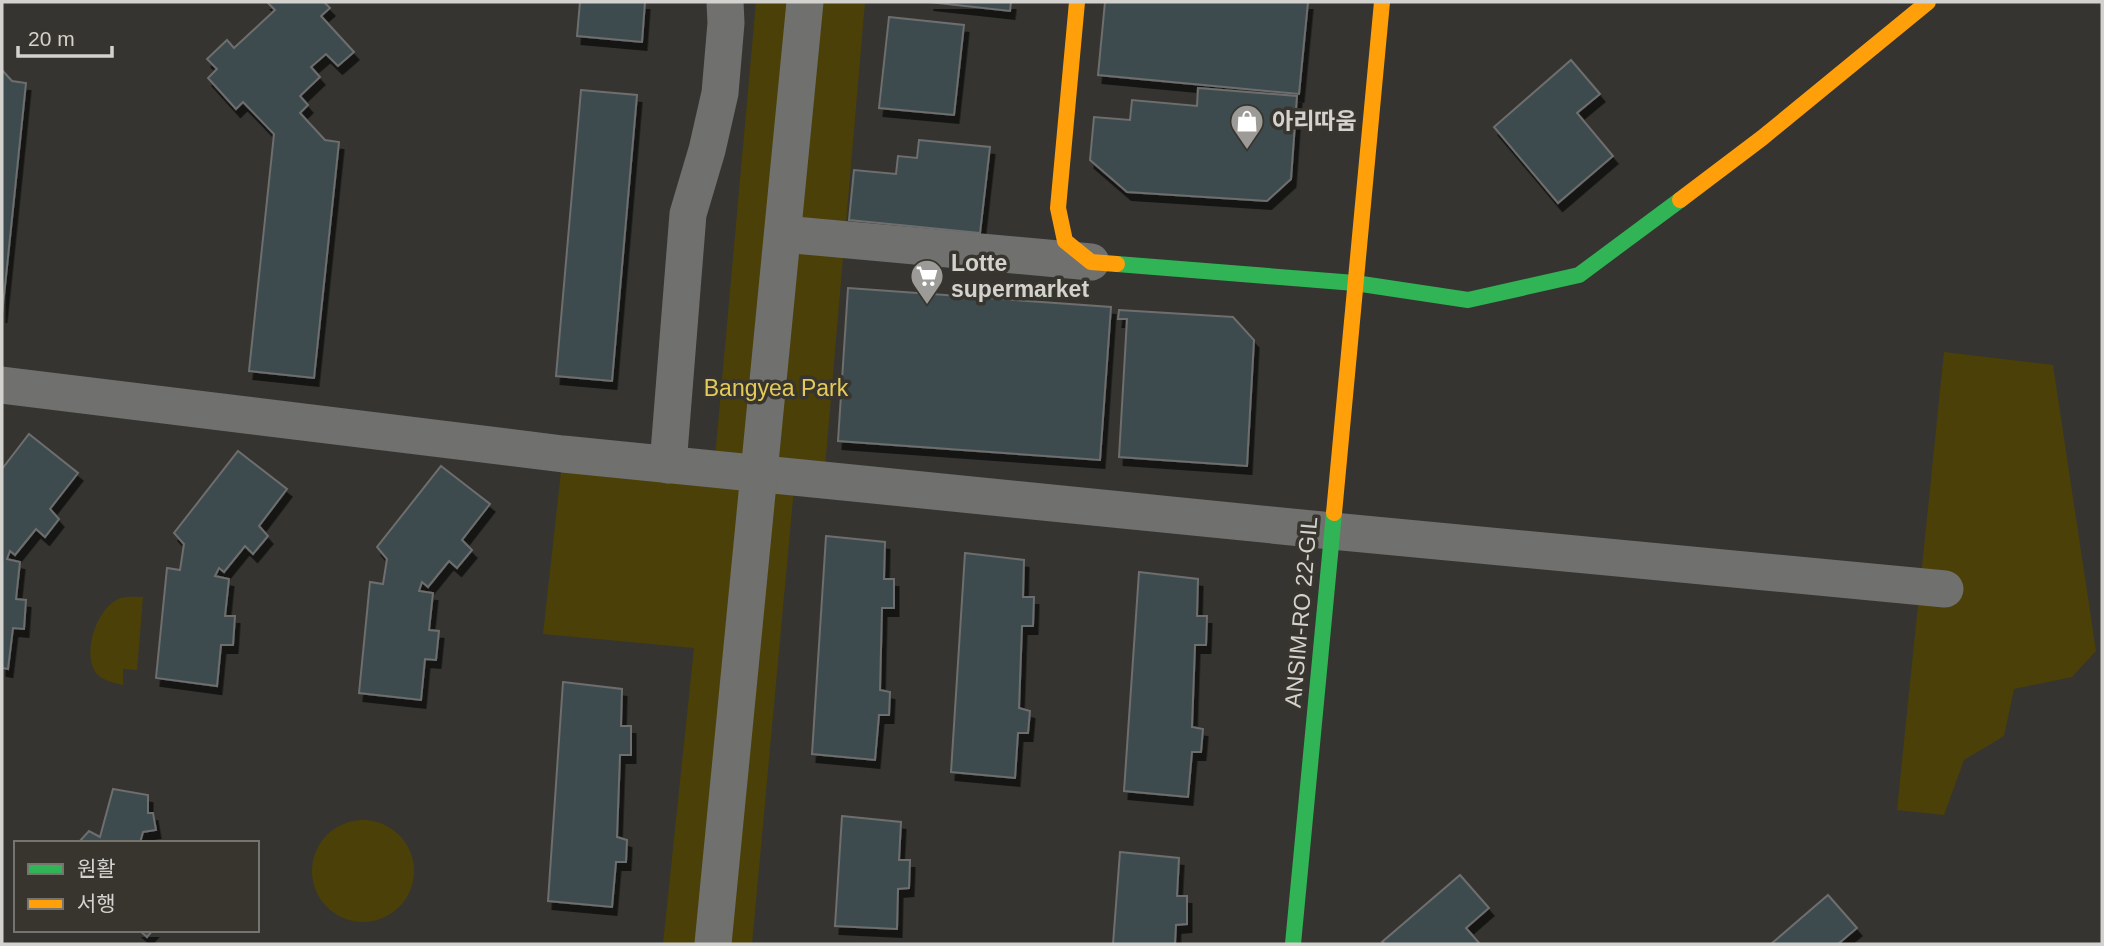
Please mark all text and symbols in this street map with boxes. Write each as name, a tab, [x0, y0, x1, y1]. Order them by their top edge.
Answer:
scale bar	[18, 14, 112, 58]
text: 20 m	[28, 27, 75, 50]
shop icon: 아리따움	[1228, 102, 1266, 151]
place label: 아리따움	[1272, 108, 1357, 134]
place label: Lotte supermarket	[951, 250, 1089, 302]
supermarket icon: Lotte supermarket	[908, 257, 946, 306]
park label: Bangyea Park	[704, 375, 849, 401]
street label: ANSIM-RO 22-GIL	[1280, 515, 1322, 709]
legend	[14, 841, 259, 932]
text: 원활	[77, 857, 116, 880]
text: 서행	[77, 892, 116, 915]

